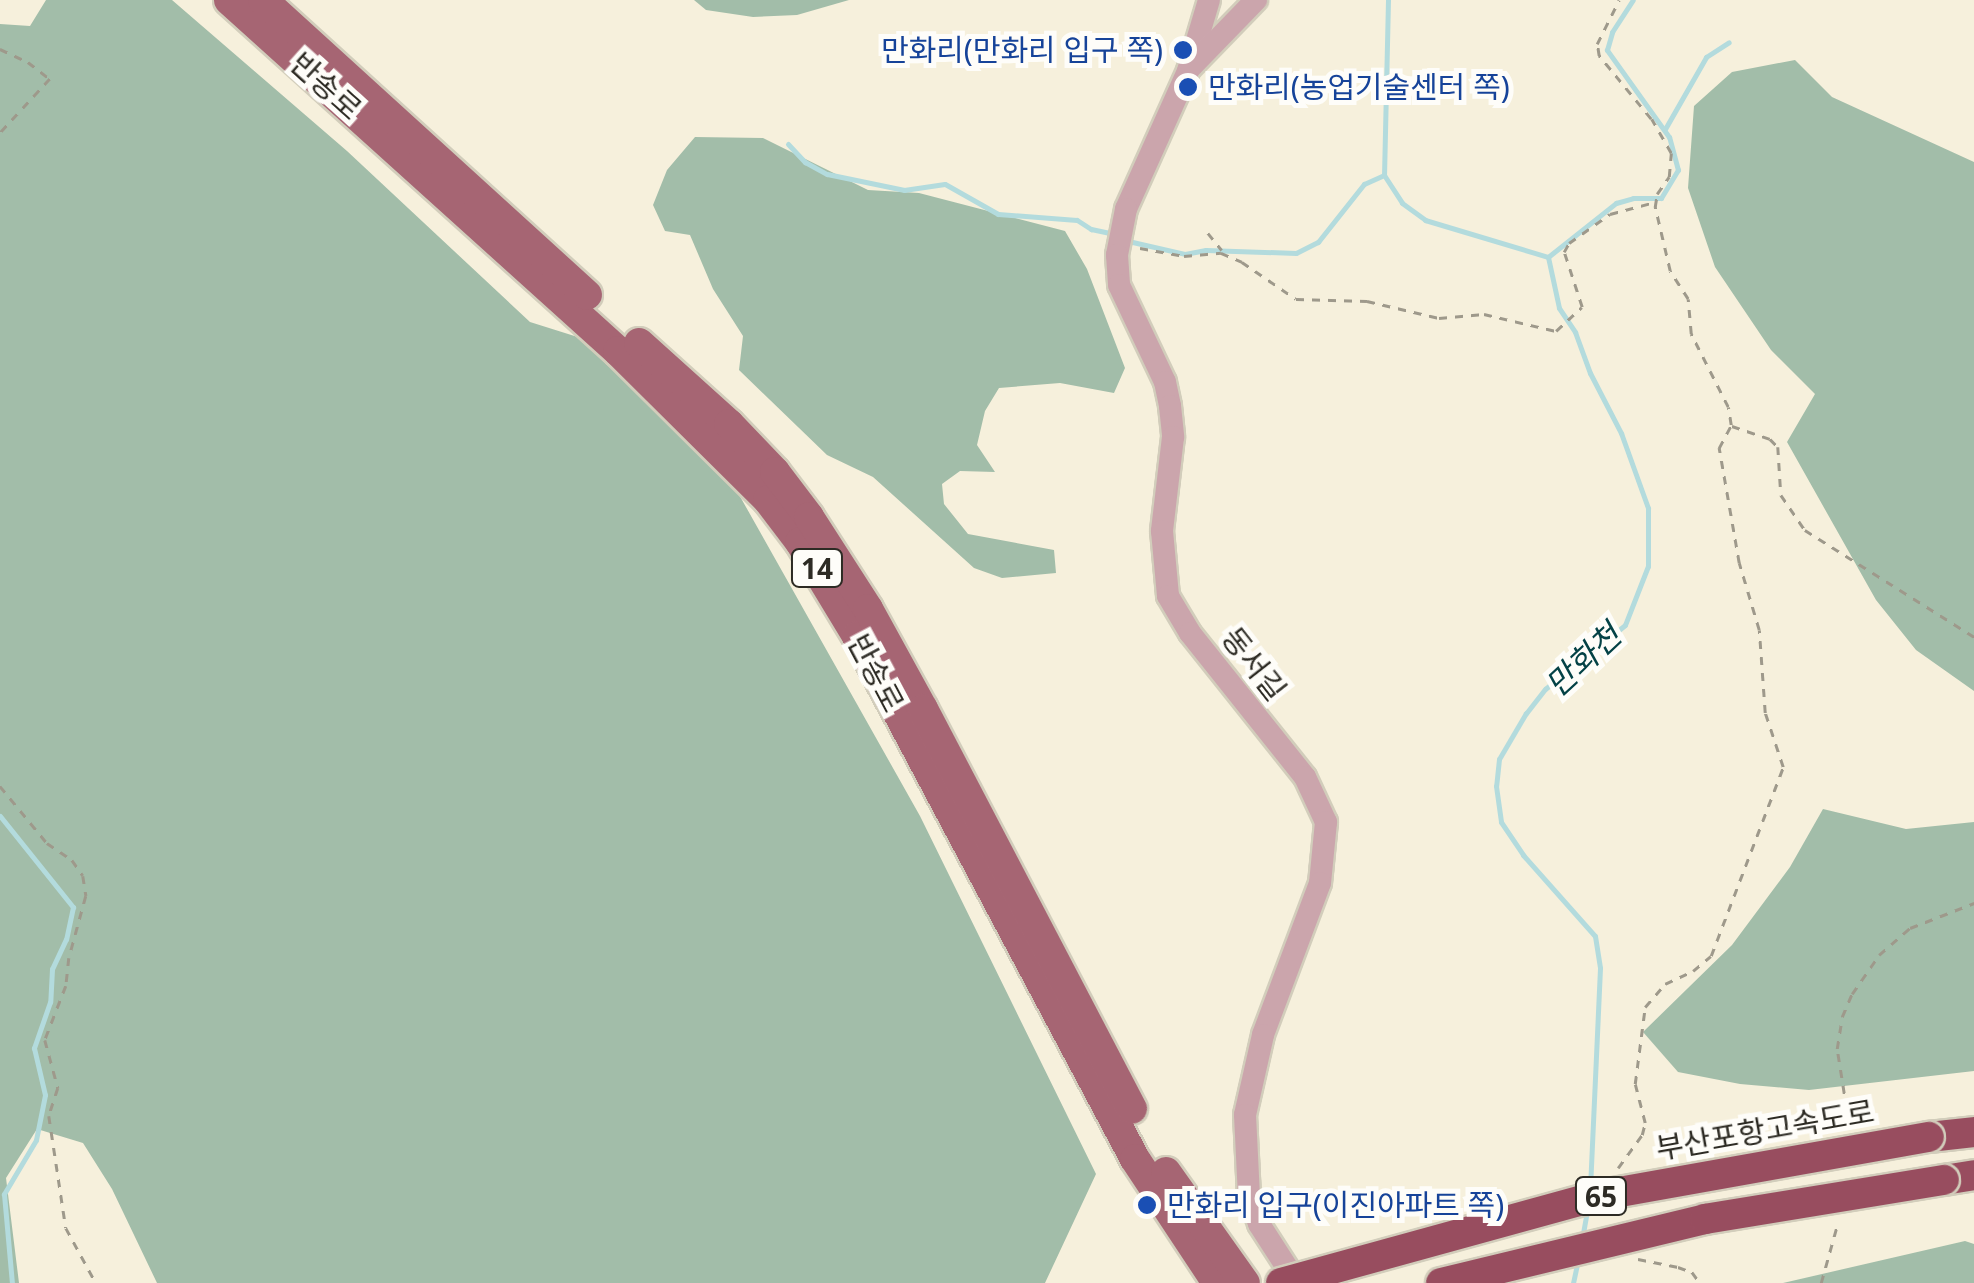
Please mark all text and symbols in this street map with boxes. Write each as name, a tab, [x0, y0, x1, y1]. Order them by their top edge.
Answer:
place label: 만화리(만화리 입구 쪽)	[881, 32, 1163, 68]
marker: 만화리(만화리 입구 쪽)	[1172, 39, 1194, 61]
street label: 반송로	[283, 45, 369, 127]
place label: 만화리(농업기술센터 쪽)	[1208, 69, 1510, 105]
marker: 만화리(농업기술센터 쪽)	[1177, 76, 1199, 98]
road number: 14	[790, 545, 844, 591]
water label: 만화천	[1538, 616, 1628, 704]
street label: 동서길	[1214, 620, 1294, 708]
street label: 반송로	[841, 628, 911, 718]
street label: 부산포항고속도로	[1653, 1093, 1877, 1167]
road number: 65	[1574, 1173, 1628, 1219]
place label: 만화리 입구(이진아파트 쪽)	[1167, 1187, 1504, 1223]
marker: 만화리 입구(이진아파트 쪽)	[1136, 1194, 1158, 1216]

